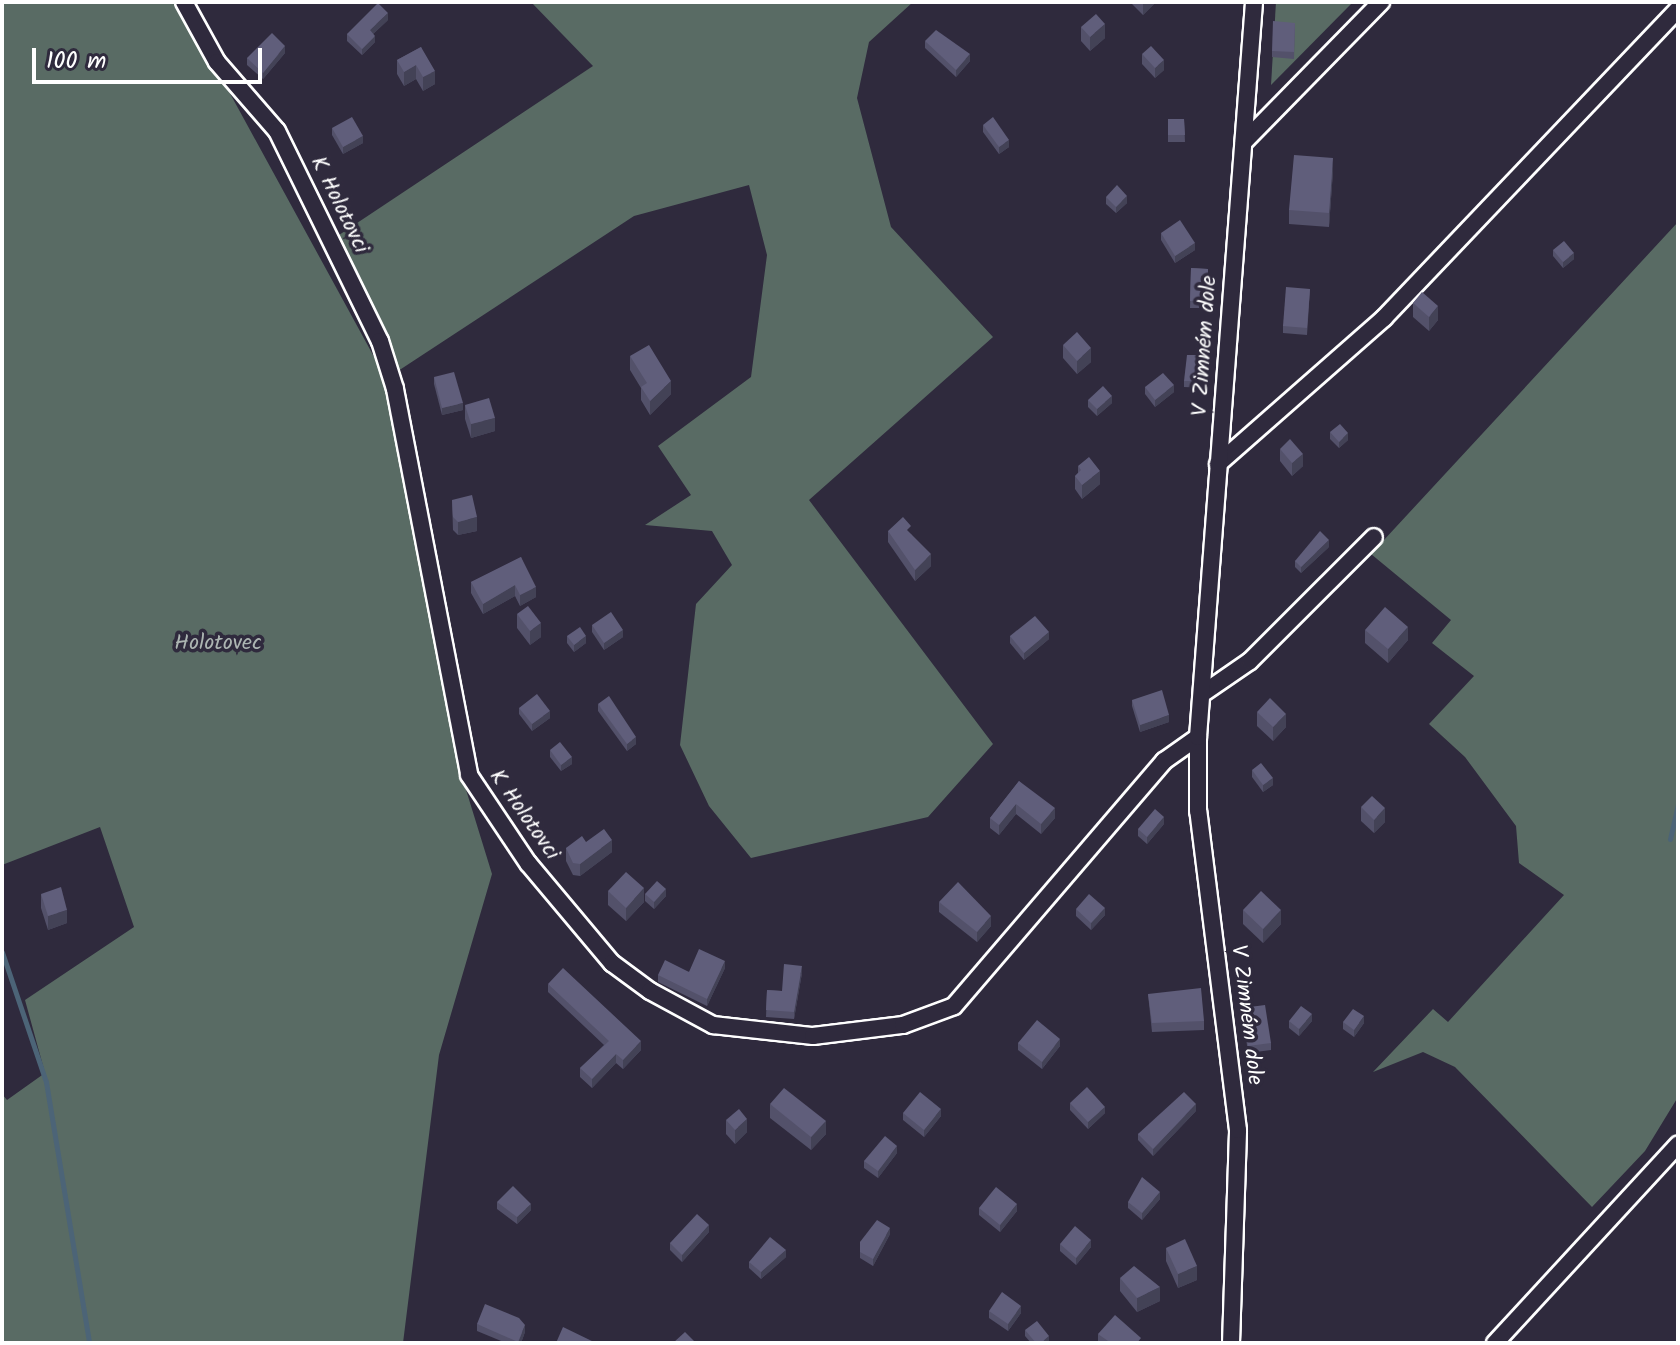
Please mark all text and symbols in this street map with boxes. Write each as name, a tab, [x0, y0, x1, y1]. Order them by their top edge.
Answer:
scale bar	[36, 32, 266, 82]
text: 100 m	[46, 42, 106, 81]
street label: K Holotovci	[304, 152, 374, 258]
street label: V Zimném dole	[1187, 275, 1223, 417]
park label: Holotovec	[174, 631, 262, 657]
street label: K Holotovci	[483, 765, 565, 865]
street label: V Zimném dole	[1224, 943, 1268, 1087]

